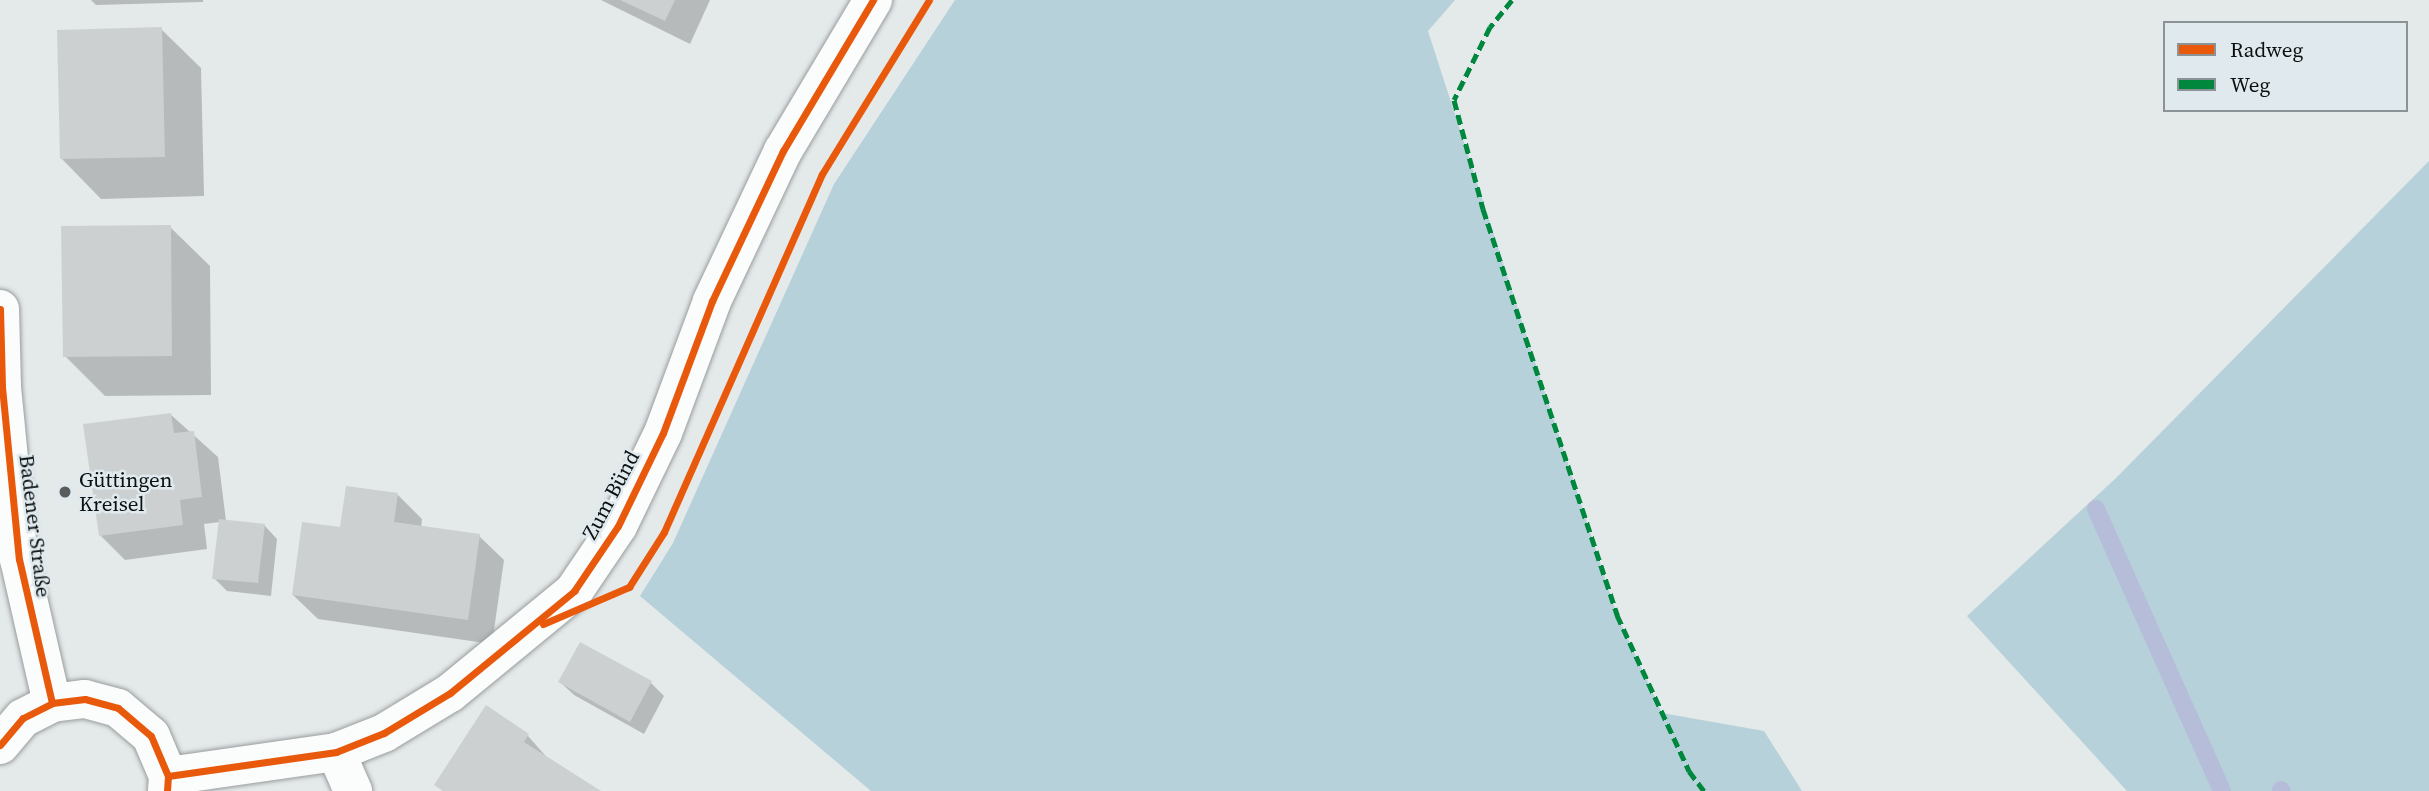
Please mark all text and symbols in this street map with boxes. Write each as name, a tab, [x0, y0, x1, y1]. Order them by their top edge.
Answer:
legend	[2163, 21, 2408, 112]
text: Radweg	[2230, 35, 2303, 64]
text: Weg	[2230, 70, 2270, 99]
street label: Zum Bünd	[577, 446, 645, 544]
street label: Badener Straße	[14, 453, 56, 599]
place label: Güttingen Kreisel	[79, 467, 172, 517]
marker: Güttingen Kreisel	[57, 484, 73, 500]

